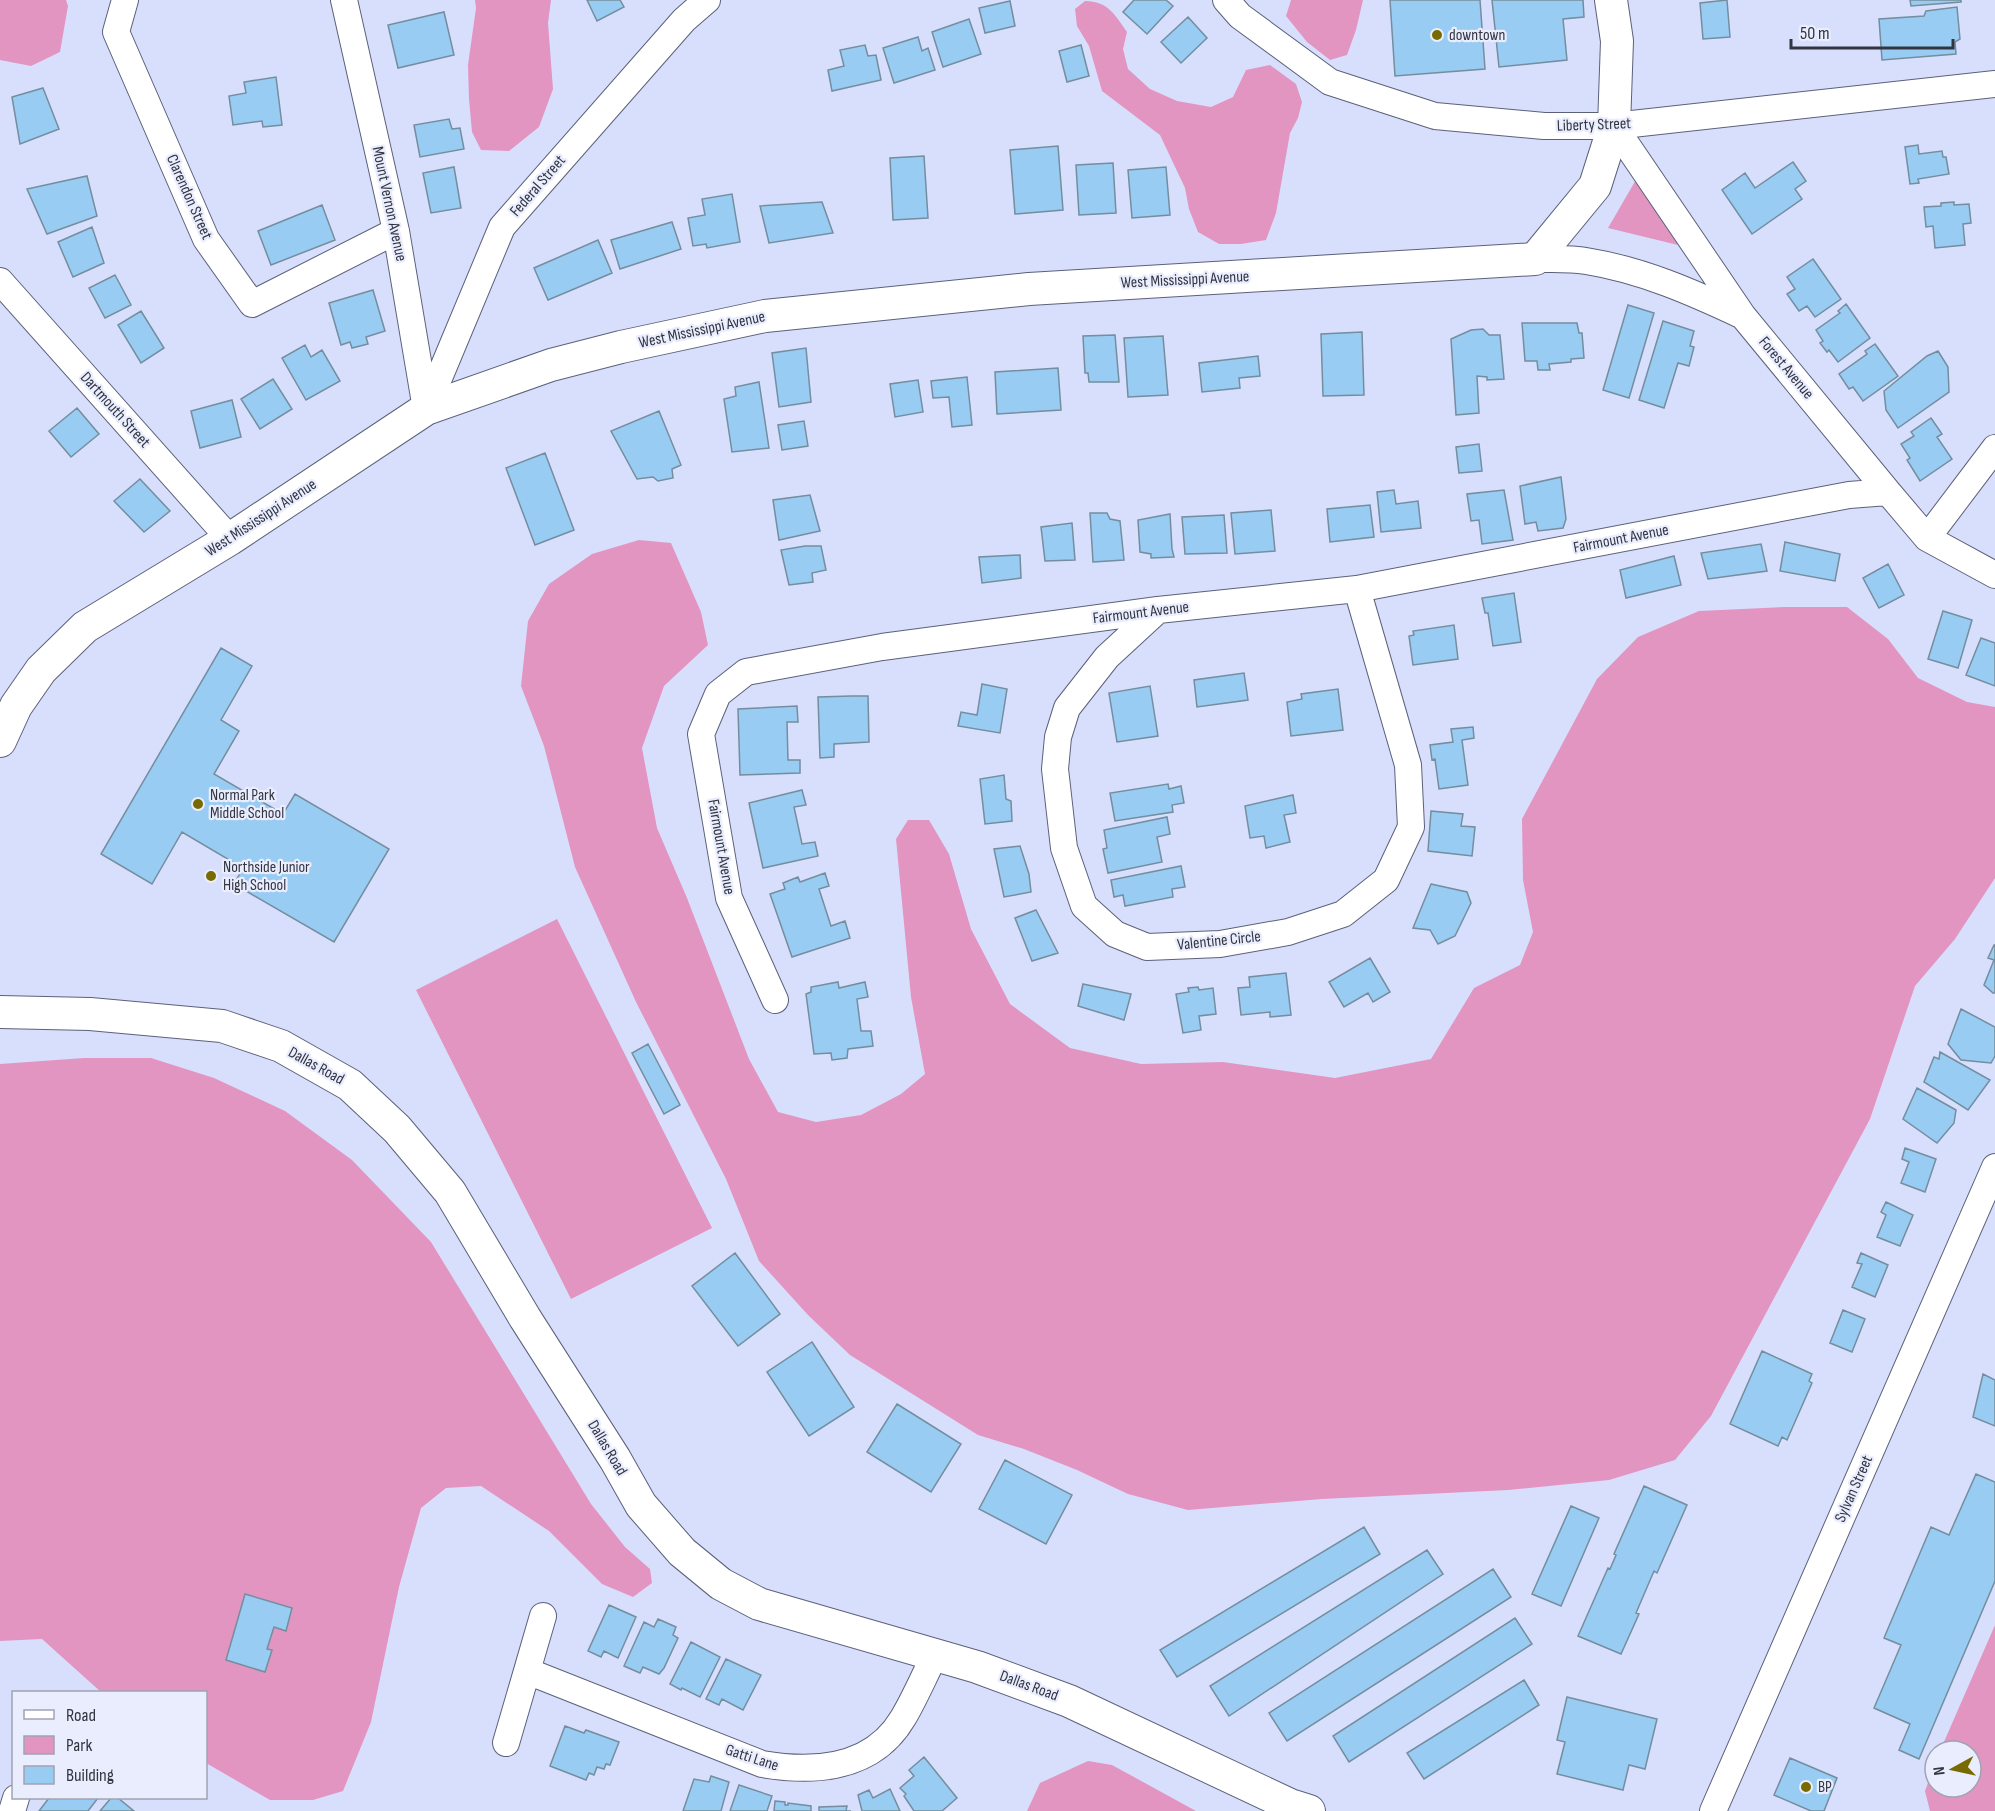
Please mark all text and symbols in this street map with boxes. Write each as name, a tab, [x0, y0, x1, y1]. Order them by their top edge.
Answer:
scale bar	[1791, 12, 1953, 50]
text: 50 m	[1800, 23, 1830, 44]
place label: downtown	[1449, 26, 1505, 45]
marker: downtown	[1430, 28, 1444, 42]
street label: Liberty Street	[1557, 114, 1631, 136]
street label: Mount Vernon Avenue	[368, 145, 410, 263]
street label: Federal Street	[506, 151, 570, 221]
street label: Clarendon Street	[162, 152, 216, 243]
street label: West Mississippi Avenue	[1120, 267, 1250, 293]
street label: West Mississippi Avenue	[637, 307, 767, 353]
street label: Forest Avenue	[1754, 333, 1818, 403]
street label: Dartmouth Street	[76, 368, 154, 452]
street label: West Mississippi Avenue	[202, 475, 320, 561]
street label: Fairmount Avenue	[1572, 520, 1670, 558]
street label: Fairmount Avenue	[1092, 598, 1190, 628]
place label: Normal Park Middle School	[210, 786, 284, 823]
marker: Normal Park Middle School	[191, 797, 205, 811]
street label: Fairmount Avenue	[703, 798, 739, 896]
place label: Northside Junior High School	[223, 858, 310, 895]
marker: Northside Junior High School	[204, 869, 218, 883]
street label: Valentine Circle	[1176, 927, 1262, 955]
street label: Dallas Road	[285, 1043, 347, 1089]
street label: Dallas Road	[583, 1417, 631, 1479]
street label: Sylvan Street	[1831, 1452, 1877, 1525]
street label: Dallas Road	[997, 1667, 1061, 1705]
legend	[12, 1691, 207, 1799]
text: Road	[66, 1705, 96, 1726]
text: Park	[66, 1735, 92, 1756]
north arrow	[1923, 1739, 1983, 1799]
street label: Gatti Lane	[723, 1741, 781, 1775]
text: Building	[66, 1765, 114, 1786]
text: N	[1930, 1765, 1950, 1776]
place label: BP	[1818, 1778, 1832, 1797]
marker: BP	[1799, 1780, 1813, 1794]

